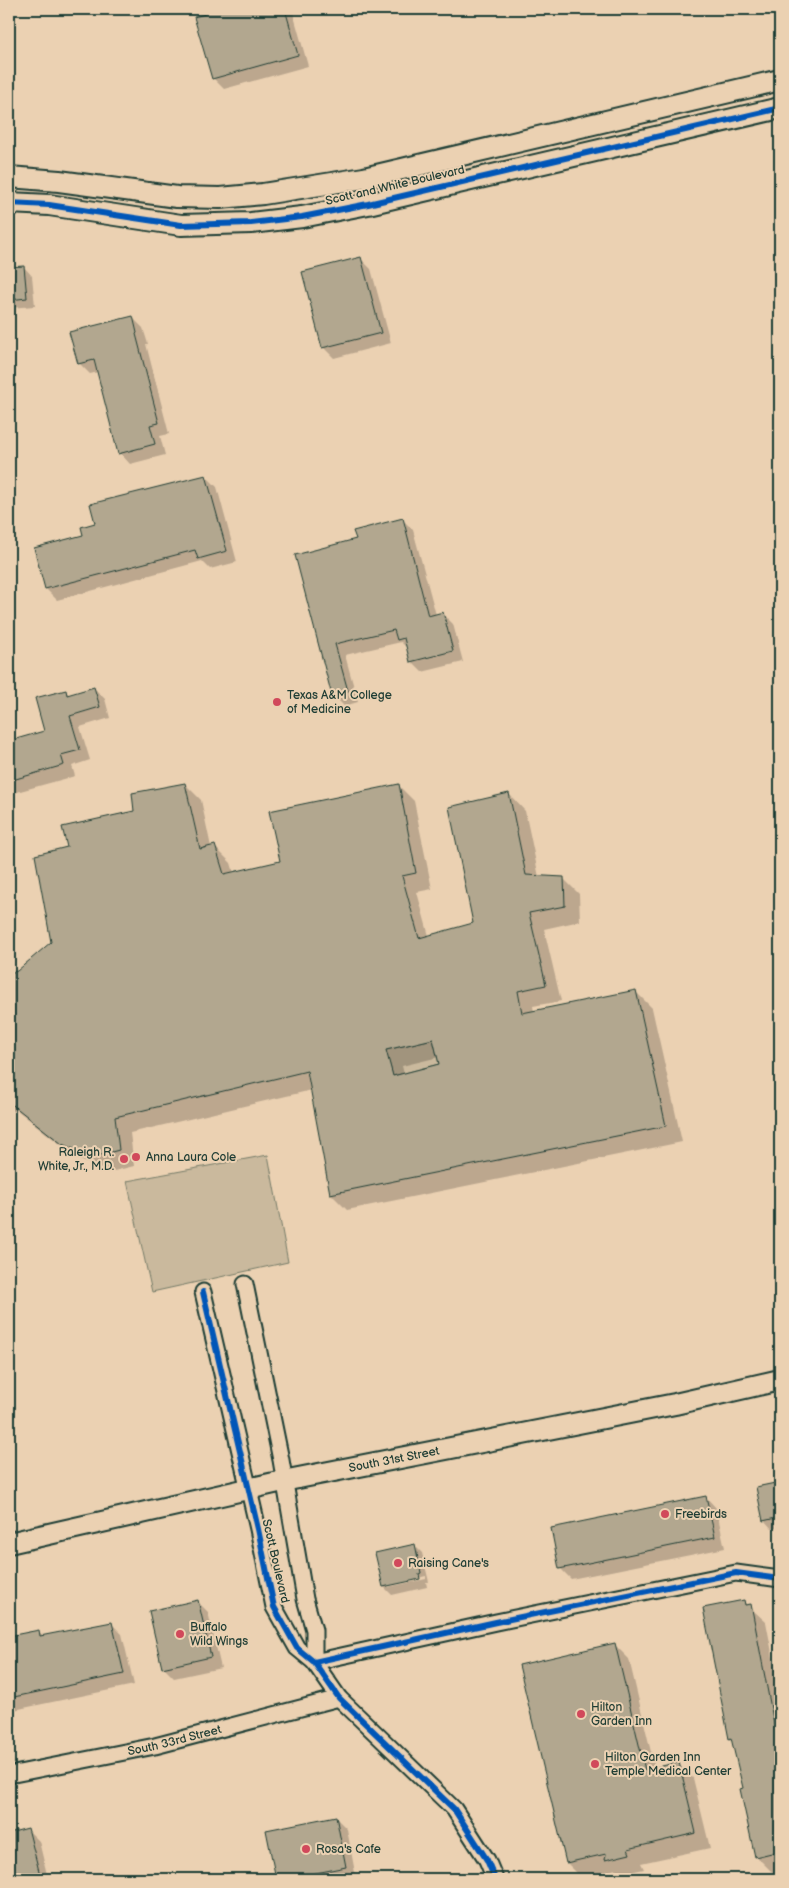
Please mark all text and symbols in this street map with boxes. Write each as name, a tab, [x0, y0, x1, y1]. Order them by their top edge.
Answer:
street label: Scott and White Boulevard	[324, 162, 466, 209]
place label: Texas A&M College of Medicine	[287, 688, 392, 717]
marker: Texas A&M College of Medicine	[271, 696, 283, 708]
place label: Raleigh R. White, Jr., M.D.	[38, 1145, 114, 1174]
place label: Anna Laura Cole	[146, 1150, 236, 1165]
marker: Anna Laura Cole	[130, 1151, 142, 1163]
marker: Raleigh R. White, Jr., M.D.	[118, 1153, 130, 1165]
street label: South 31st Street	[348, 1443, 441, 1476]
place label: Freebirds	[675, 1507, 727, 1522]
marker: Freebirds	[659, 1508, 671, 1520]
street label: Scott Boulevard	[259, 1518, 292, 1605]
place label: Raising Cane's	[408, 1556, 489, 1571]
marker: Raising Cane's	[392, 1557, 404, 1569]
place label: Buffalo Wild Wings	[190, 1620, 248, 1649]
marker: Buffalo Wild Wings	[174, 1628, 186, 1640]
place label: Hilton Garden Inn	[591, 1700, 652, 1729]
marker: Hilton Garden Inn	[575, 1708, 587, 1720]
street label: South 33rd Street	[126, 1722, 223, 1759]
place label: Hilton Garden Inn Temple Medical Center	[605, 1750, 732, 1779]
marker: Hilton Garden Inn Temple Medical Center	[589, 1758, 601, 1770]
place label: Rosa's Cafe	[316, 1842, 381, 1857]
marker: Rosa's Cafe	[300, 1843, 312, 1855]

